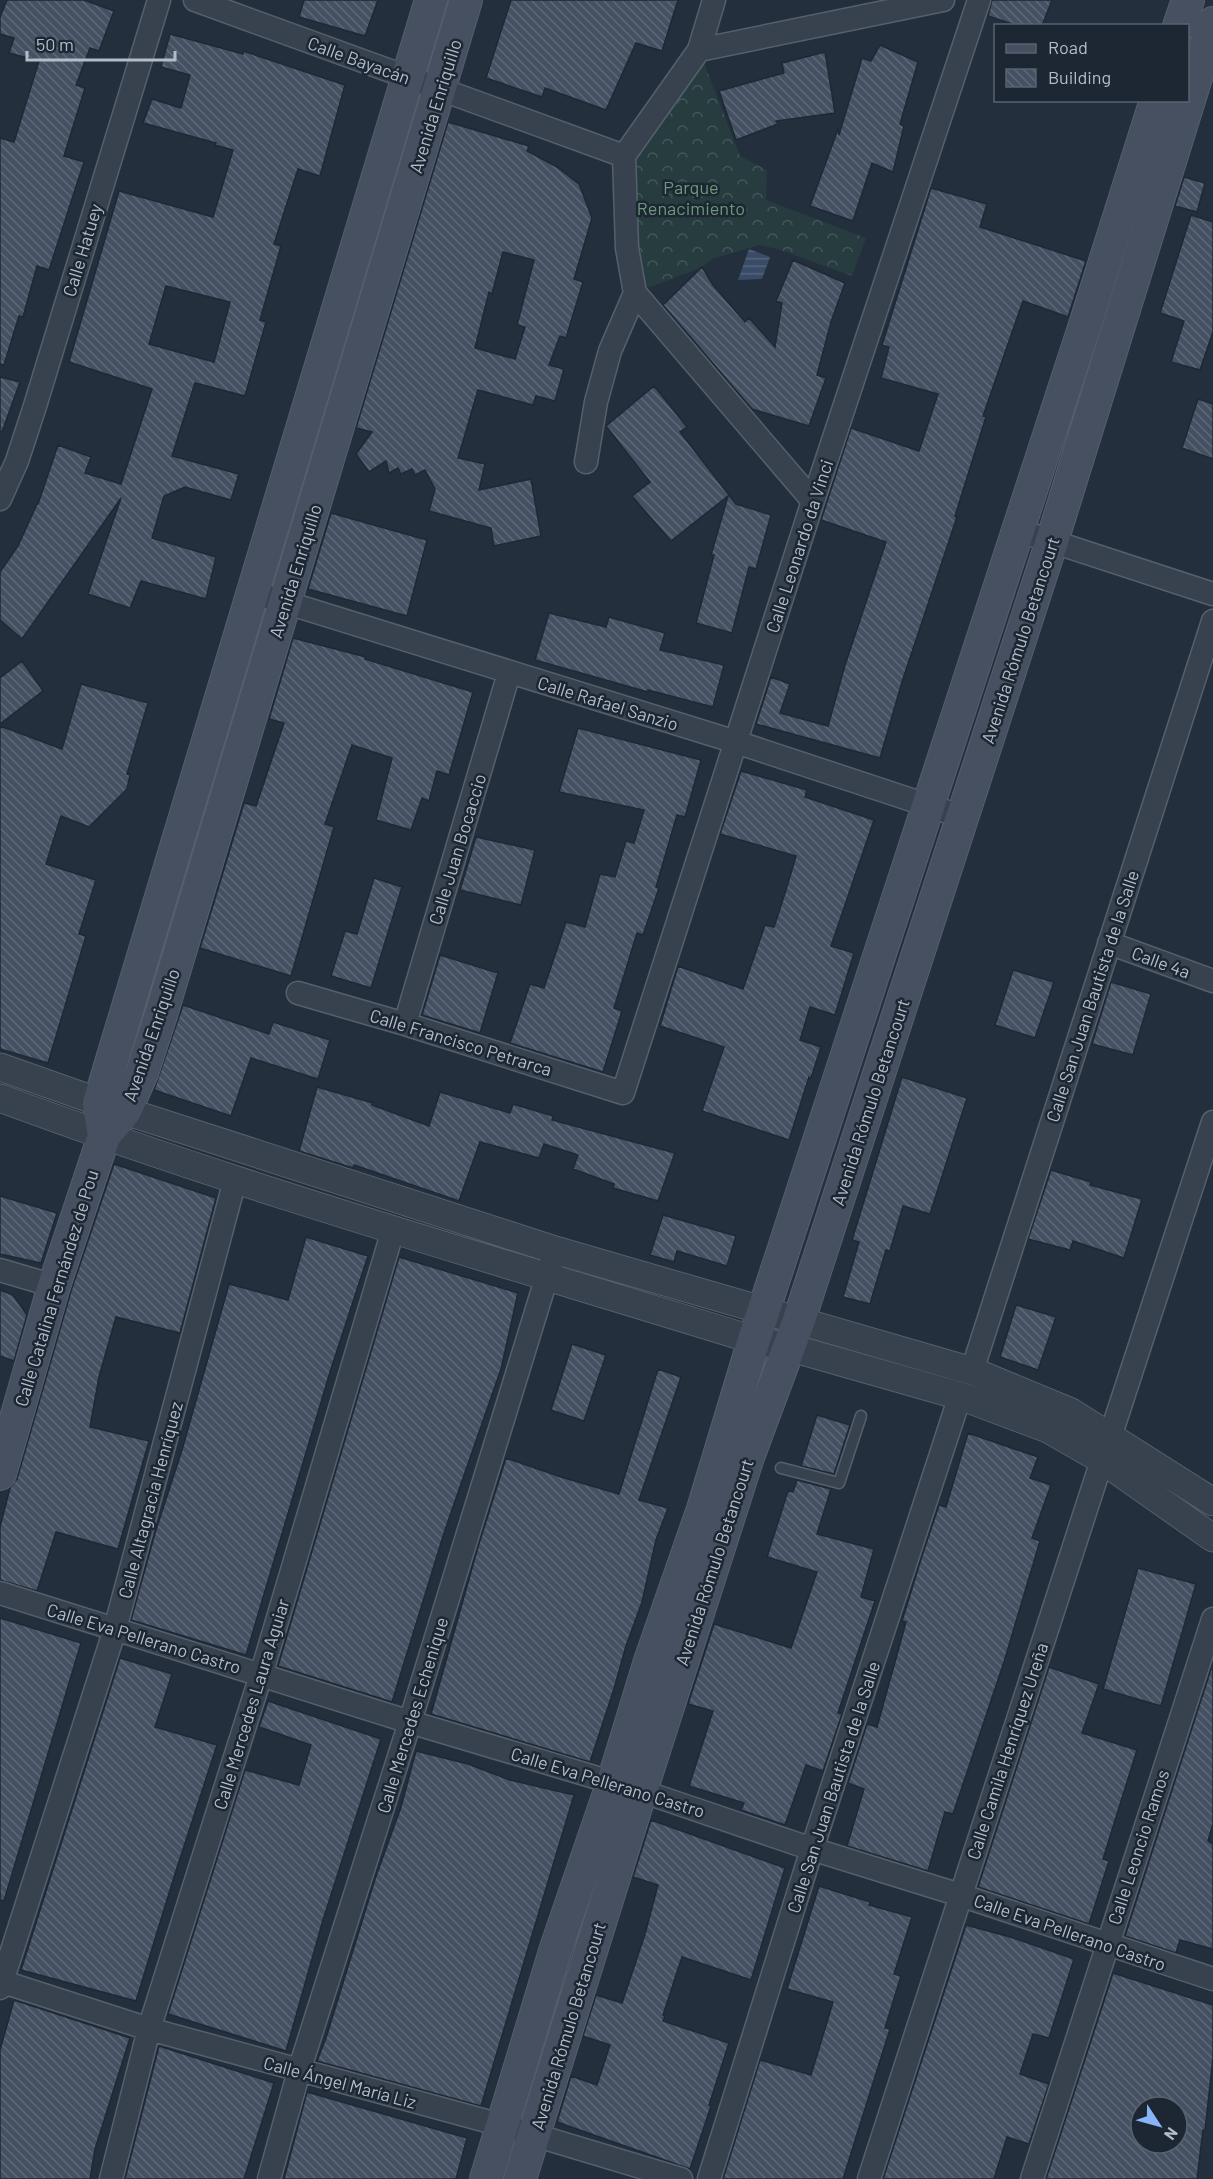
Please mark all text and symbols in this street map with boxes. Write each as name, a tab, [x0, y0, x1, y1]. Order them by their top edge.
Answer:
scale bar	[27, 24, 176, 62]
legend	[994, 24, 1189, 102]
street label: Calle Bayacán	[305, 31, 413, 89]
text: 50 m	[36, 33, 74, 55]
street label: Avenida Enriquillo	[404, 36, 466, 176]
text: Road	[1048, 36, 1088, 58]
text: Building	[1048, 66, 1111, 88]
park label: Parque Renacimiento	[637, 176, 745, 219]
street label: Calle Hatuey	[57, 201, 107, 299]
street label: Calle Leonardo da Vinci	[761, 457, 837, 635]
street label: Avenida Enriquillo	[264, 501, 326, 641]
street label: Avenida Rómulo Betancourt	[976, 534, 1064, 746]
street label: Calle Rafael Sanzio	[535, 671, 681, 735]
street label: Calle Juan Bocaccio	[424, 771, 490, 927]
street label: Calle San Juan Bautista de la Salle	[1041, 867, 1143, 1125]
street label: Calle 4a	[1129, 941, 1193, 983]
street label: Avenida Enriquillo	[118, 966, 184, 1104]
street label: Avenida Rómulo Betancourt	[826, 996, 914, 1208]
street label: Calle Francisco Petrarca	[367, 1004, 555, 1080]
street label: Calle Catalina Fernández de Pou	[9, 1167, 103, 1409]
street label: Calle Altagracia Henríquez	[113, 1399, 187, 1601]
street label: Avenida Rómulo Betancourt	[670, 1456, 758, 1668]
street label: Calle Mercedes Laura Aguiar	[208, 1595, 294, 1812]
street label: Calle Eva Pellerano Castro	[44, 1598, 244, 1678]
street label: Calle Mercedes Echenique	[372, 1614, 452, 1816]
street label: Calle Camila Henríquez Ureña	[962, 1640, 1052, 1862]
street label: Calle San Juan Bautista de la Salle	[782, 1658, 884, 1916]
street label: Calle Eva Pellerano Castro	[508, 1742, 708, 1822]
street label: Calle Leoncio Ramos	[1103, 1767, 1173, 1927]
street label: Calle Eva Pellerano Castro	[971, 1889, 1169, 1975]
street label: Avenida Rómulo Betancourt	[526, 1919, 610, 2133]
street label: Calle Ángel María Liz	[261, 2051, 419, 2113]
north arrow	[1129, 2095, 1189, 2155]
text: N	[1161, 2124, 1182, 2144]

